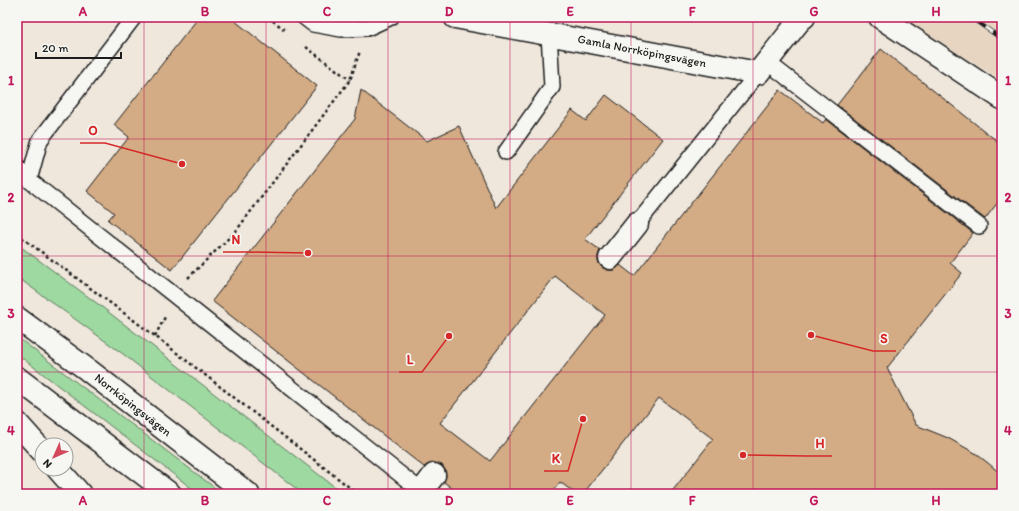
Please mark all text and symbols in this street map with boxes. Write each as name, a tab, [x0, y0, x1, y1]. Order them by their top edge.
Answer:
text: A	[78, 4, 88, 19]
text: B	[201, 4, 210, 19]
text: C	[323, 4, 332, 19]
text: D	[445, 4, 454, 19]
text: E	[566, 4, 574, 19]
text: F	[689, 4, 696, 19]
text: G	[810, 4, 819, 19]
text: H	[932, 4, 941, 19]
street label: Gamla Norrköpingsvägen	[577, 32, 708, 70]
scale bar	[36, 34, 121, 60]
text: 20 m	[42, 41, 69, 55]
text: 1	[8, 73, 14, 88]
text: 1	[1005, 73, 1011, 88]
callout: O	[80, 118, 105, 143]
text: O	[88, 123, 98, 138]
text: 2	[8, 190, 15, 205]
text: 2	[1005, 190, 1012, 205]
callout: N	[223, 227, 248, 252]
text: N	[232, 232, 241, 247]
text: 3	[7, 306, 15, 321]
text: 3	[1004, 306, 1012, 321]
callout: S	[873, 326, 896, 351]
text: S	[880, 331, 888, 346]
callout: L	[399, 347, 422, 372]
text: L	[407, 352, 414, 367]
street label: Norrköpingsvägen	[92, 371, 174, 439]
text: 4	[7, 423, 15, 438]
text: 4	[1004, 423, 1012, 438]
callout: H	[807, 431, 832, 456]
text: H	[816, 436, 825, 451]
north arrow	[34, 437, 74, 477]
callout: K	[544, 446, 568, 471]
text: K	[552, 451, 561, 466]
text: N	[40, 456, 55, 471]
text: A	[78, 493, 88, 508]
text: B	[201, 493, 210, 508]
text: C	[323, 493, 332, 508]
text: D	[445, 493, 454, 508]
text: E	[566, 493, 574, 508]
text: F	[689, 493, 696, 508]
text: G	[810, 493, 819, 508]
text: H	[932, 493, 941, 508]

